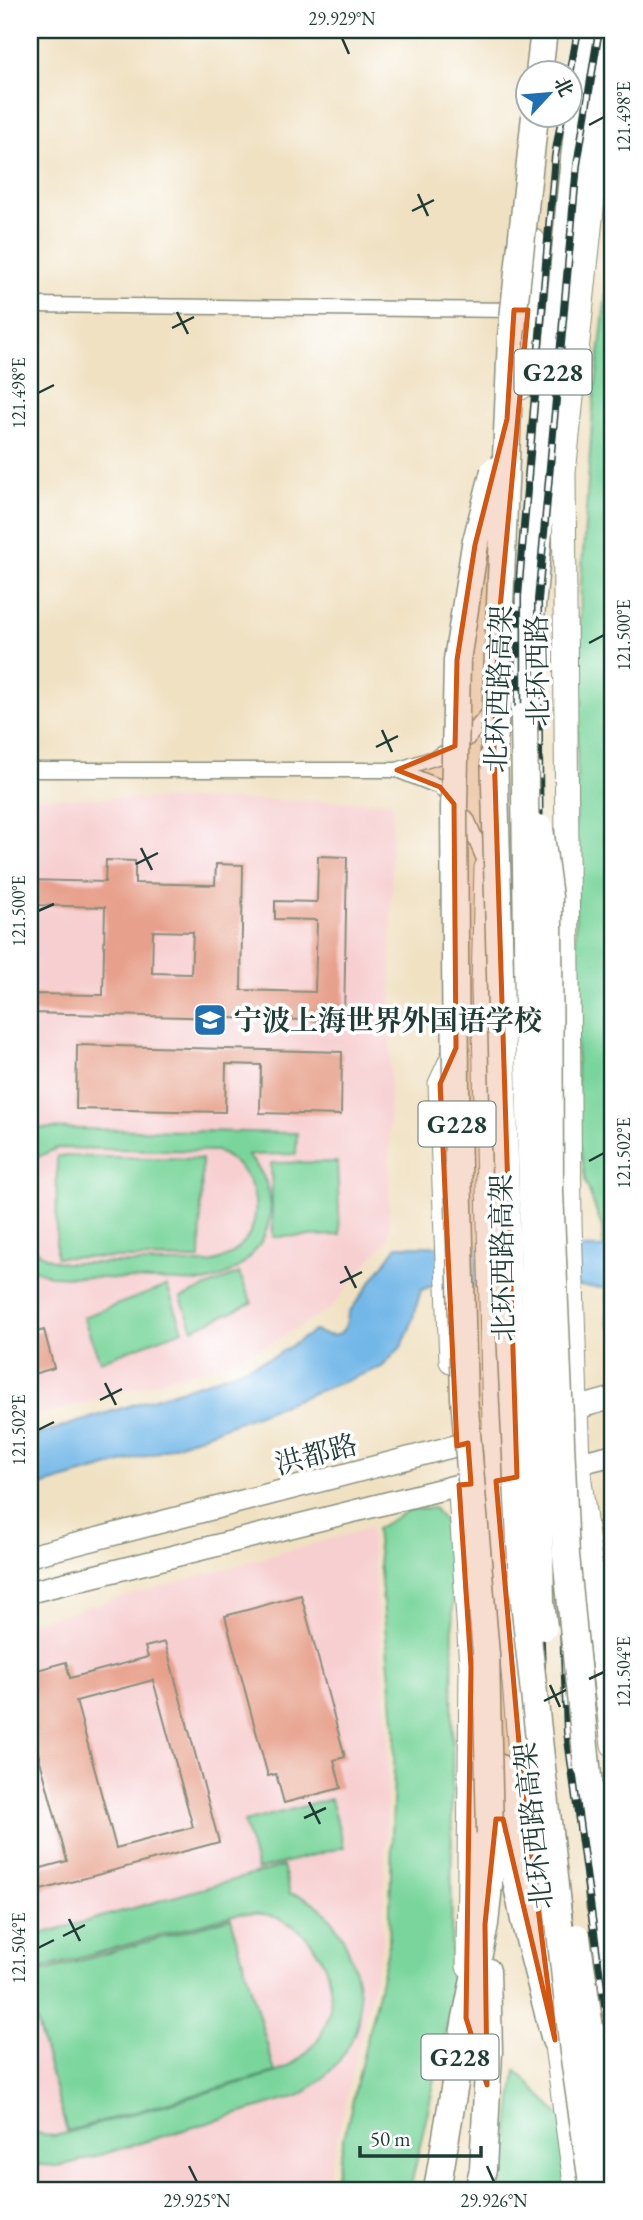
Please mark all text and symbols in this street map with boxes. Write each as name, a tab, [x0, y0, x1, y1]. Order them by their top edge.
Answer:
text: 29.929°N	[309, 7, 376, 30]
north arrow	[514, 60, 584, 130]
text: 北	[548, 73, 579, 101]
text: 121.498°E	[612, 81, 635, 153]
road number: G228	[514, 350, 592, 394]
text: 121.498°E	[7, 357, 30, 429]
text: 121.500°E	[612, 599, 635, 671]
street label: 北环西路高架	[477, 604, 519, 774]
street label: 北环西路	[518, 615, 556, 727]
text: 121.500°E	[7, 875, 30, 947]
school or university icon: 宁波上海世界外国语学校	[191, 1001, 229, 1039]
place label: 宁波上海世界外国语学校	[234, 1002, 542, 1038]
road number: G228	[419, 1102, 496, 1147]
text: 121.502°E	[612, 1117, 635, 1189]
street label: 北环西路高架	[483, 1174, 521, 1342]
text: 121.502°E	[7, 1394, 30, 1466]
street label: 洪都路	[271, 1426, 361, 1482]
text: 121.504°E	[612, 1636, 635, 1708]
street label: 北环西路高架	[506, 1741, 560, 1911]
text: 121.504°E	[7, 1912, 30, 1984]
road number: G228	[421, 2034, 498, 2080]
scale bar	[360, 2115, 480, 2159]
text: 50 m	[370, 2125, 411, 2152]
text: 29.925°N	[164, 2189, 231, 2212]
text: 29.926°N	[461, 2189, 528, 2212]

